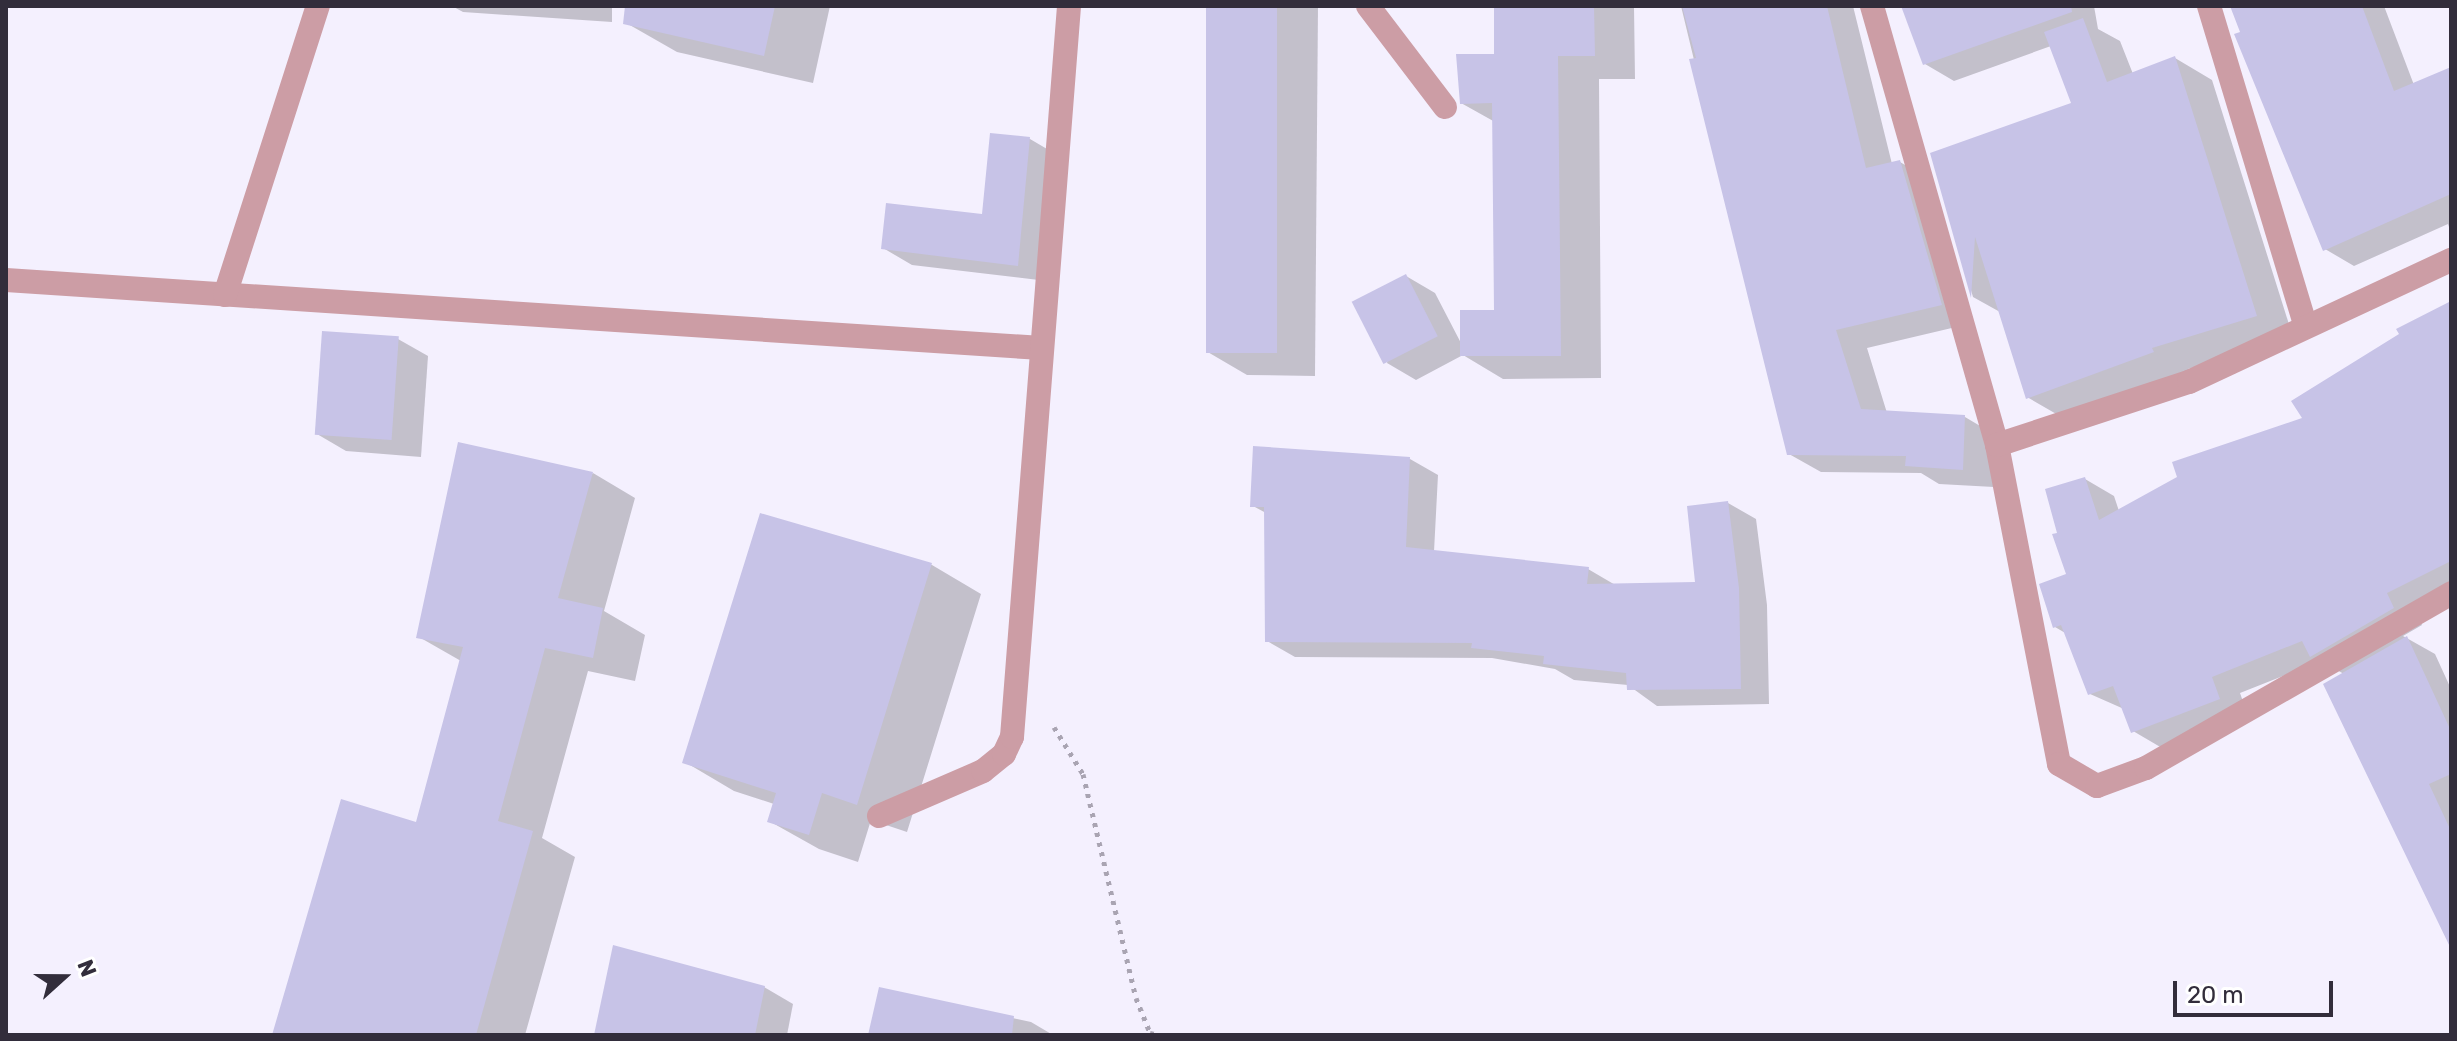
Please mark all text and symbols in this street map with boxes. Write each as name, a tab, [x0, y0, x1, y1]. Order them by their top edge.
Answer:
north arrow	[24, 937, 104, 1017]
text: N	[71, 956, 102, 980]
scale bar	[2177, 965, 2337, 1015]
text: 20 m	[2187, 981, 2244, 1009]

